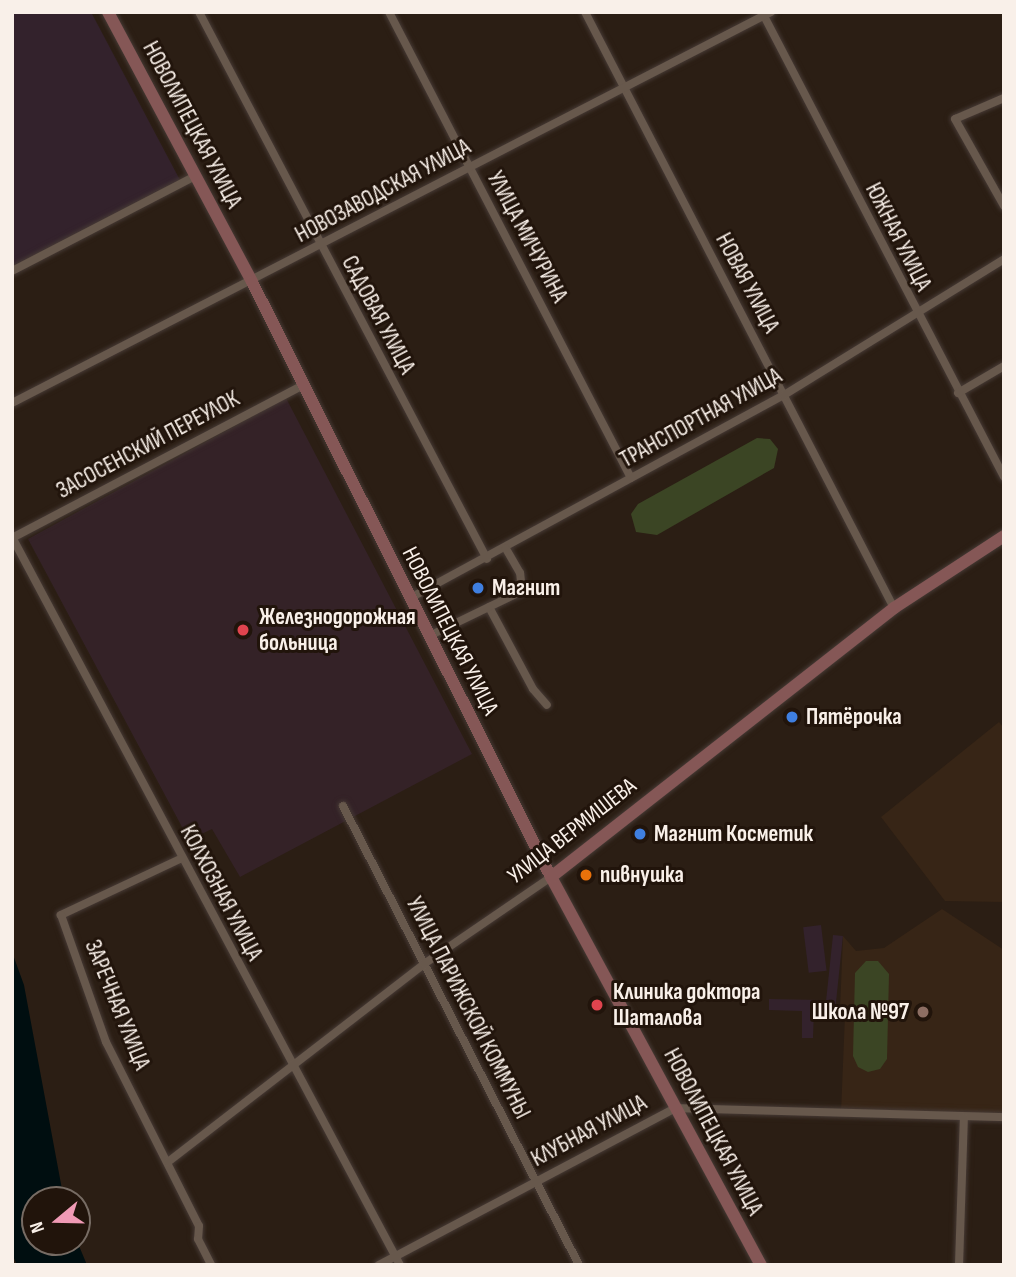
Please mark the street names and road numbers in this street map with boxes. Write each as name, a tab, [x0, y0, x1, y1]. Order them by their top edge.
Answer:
street label: НОВОЛИПЕЦКАЯ УЛИЦА	[136, 37, 248, 213]
street label: НОВОЗАВОДСКАЯ УЛИЦА	[291, 133, 475, 249]
street label: УЛИЦА МИЧУРИНА	[481, 167, 573, 307]
street label: ЮЖНАЯ УЛИЦА	[859, 178, 937, 296]
street label: НОВАЯ УЛИЦА	[709, 228, 785, 338]
street label: САДОВАЯ УЛИЦА	[335, 251, 421, 379]
street label: ТРАНСПОРТНАЯ УЛИЦА	[615, 362, 787, 474]
street label: ЗАСОСЕНСКИЙ ПЕРЕУЛОК	[52, 385, 244, 505]
street label: НОВОЛИПЕЦКАЯ УЛИЦА	[396, 542, 504, 720]
street label: УЛИЦА ВЕРМИШЕВА	[502, 772, 642, 890]
street label: КОЛХОЗНАЯ УЛИЦА	[174, 821, 268, 965]
street label: УЛИЦА ПАРИЖСКОЙ КОММУНЫ	[400, 892, 536, 1124]
street label: ЗАРЕЧНАЯ УЛИЦА	[78, 936, 156, 1074]
street label: НОВОЛИПЕЦКАЯ УЛИЦА	[657, 1044, 769, 1220]
street label: КЛУБНАЯ УЛИЦА	[527, 1089, 651, 1173]

